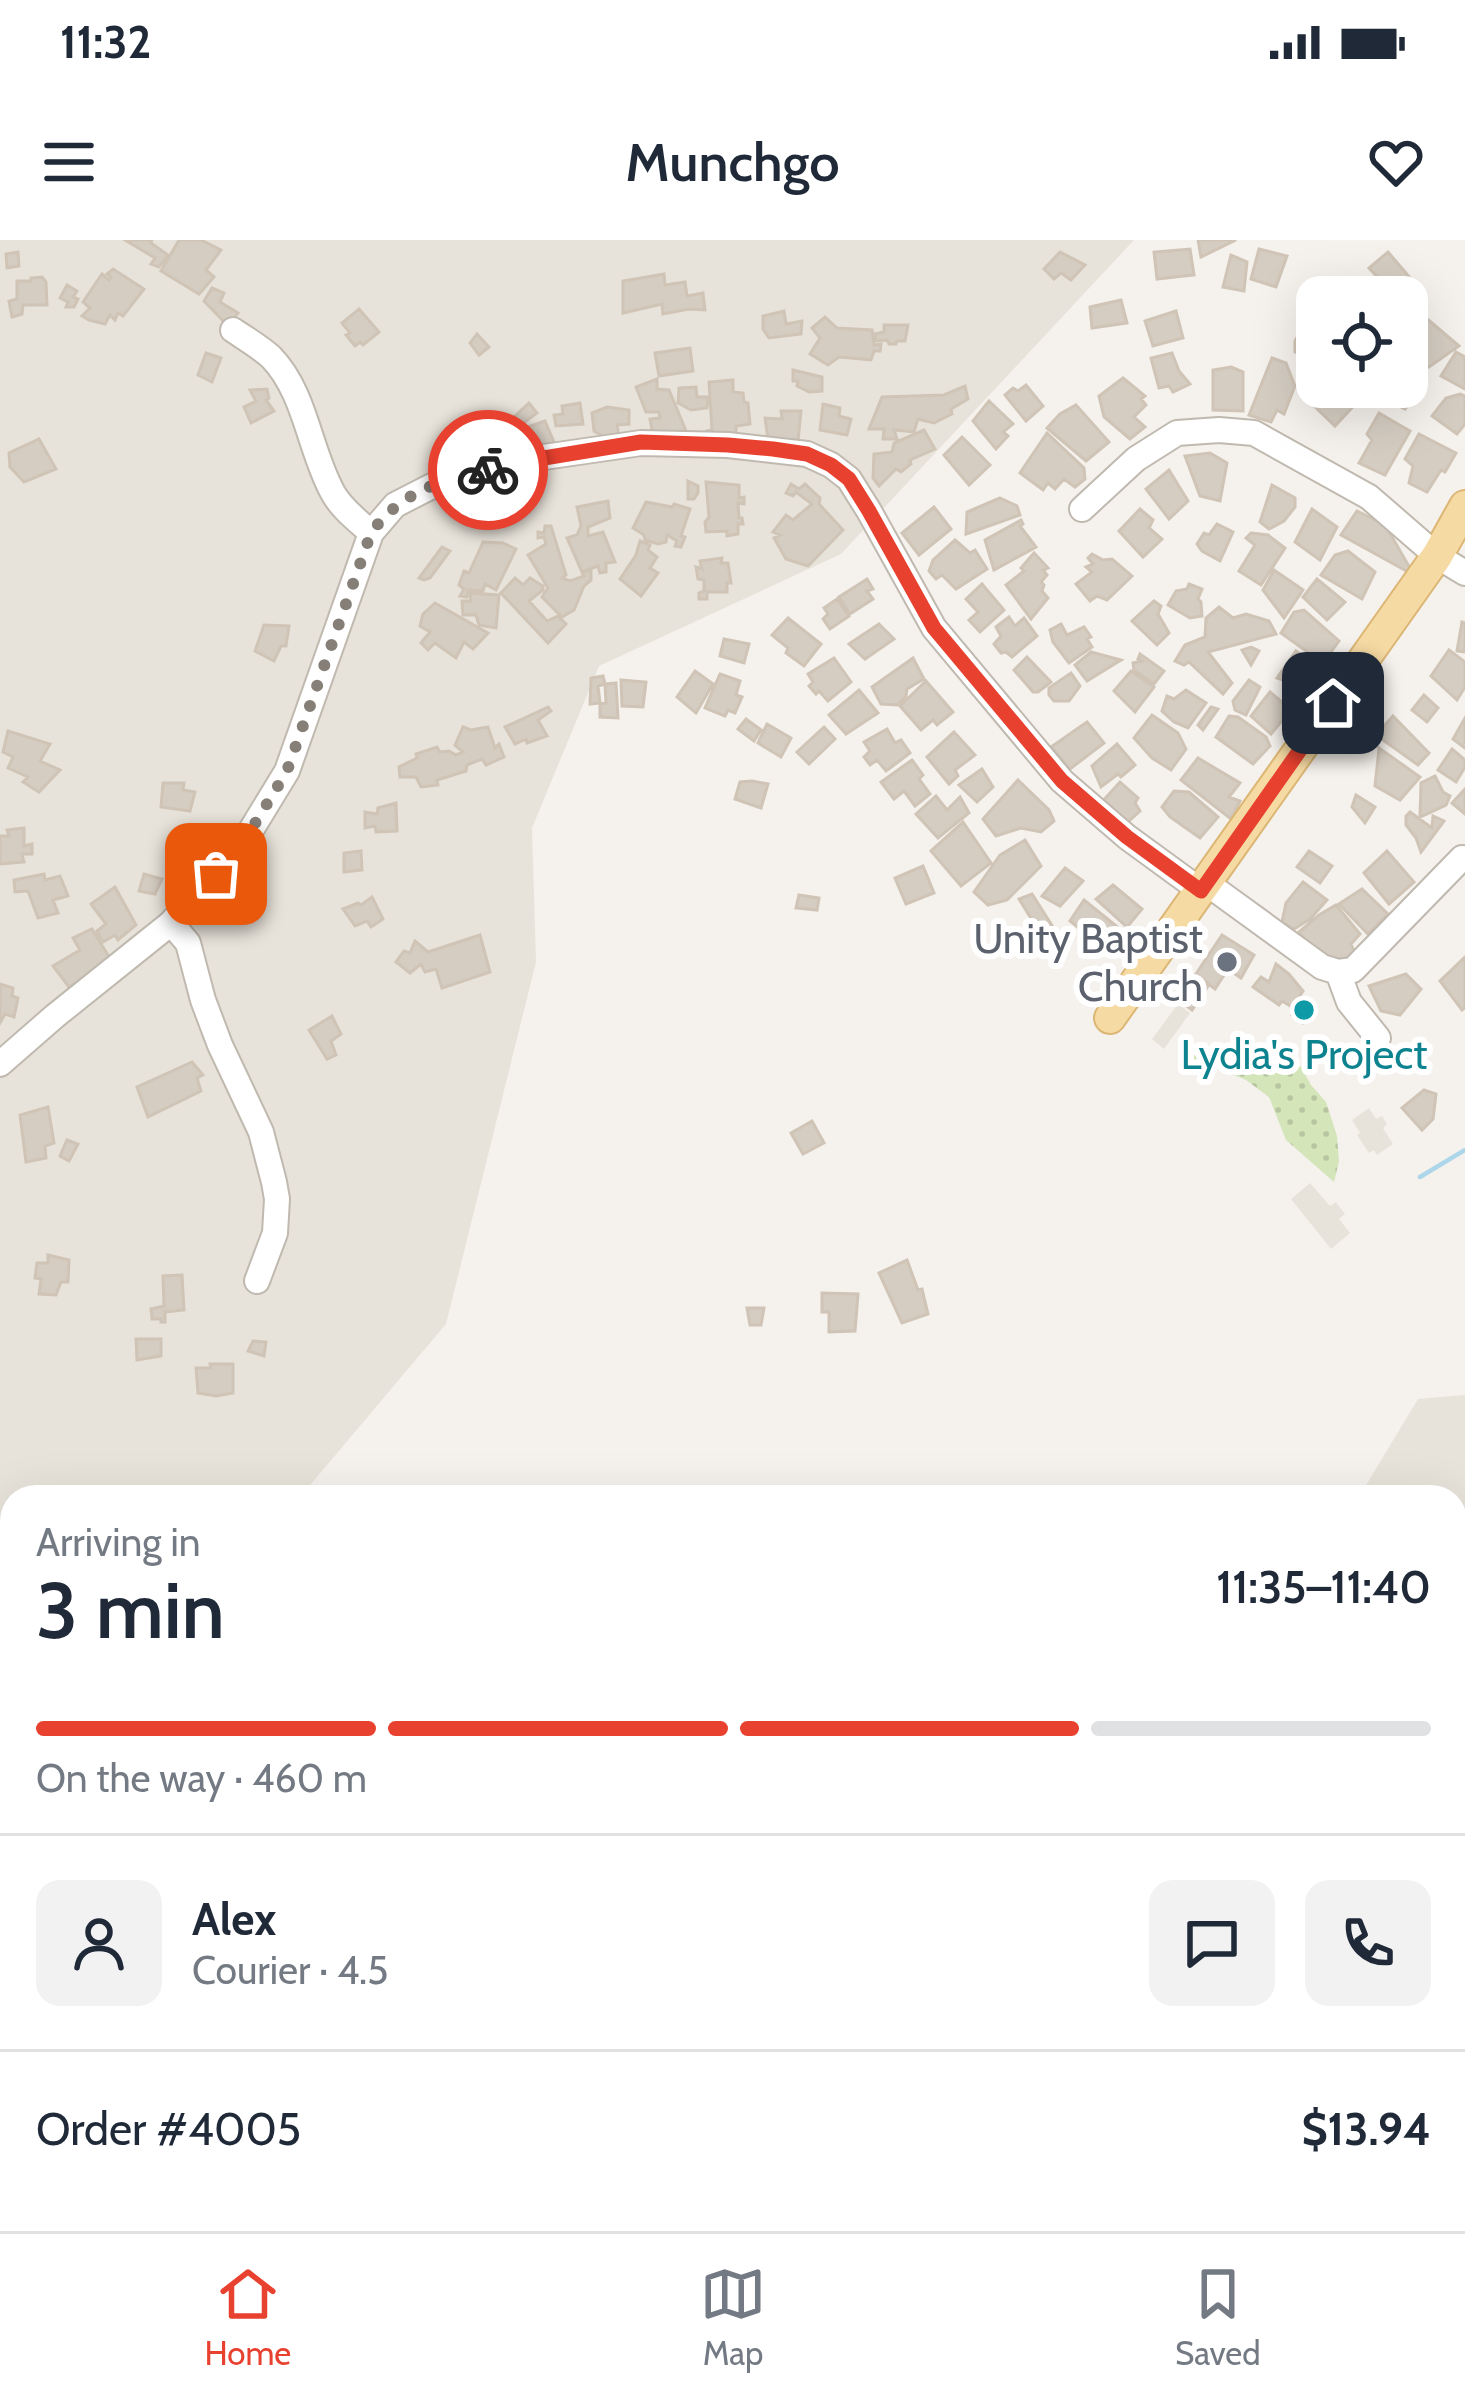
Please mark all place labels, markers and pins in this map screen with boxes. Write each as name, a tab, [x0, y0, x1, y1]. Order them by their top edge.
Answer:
pin	[1282, 652, 1384, 754]
pin	[165, 823, 267, 925]
place label: Unity Baptist Church	[973, 912, 1203, 1012]
marker: Unity Baptist Church	[1214, 949, 1240, 975]
marker: Lydia's Project	[1291, 997, 1317, 1023]
place label: Lydia's Project	[1181, 1028, 1427, 1080]

